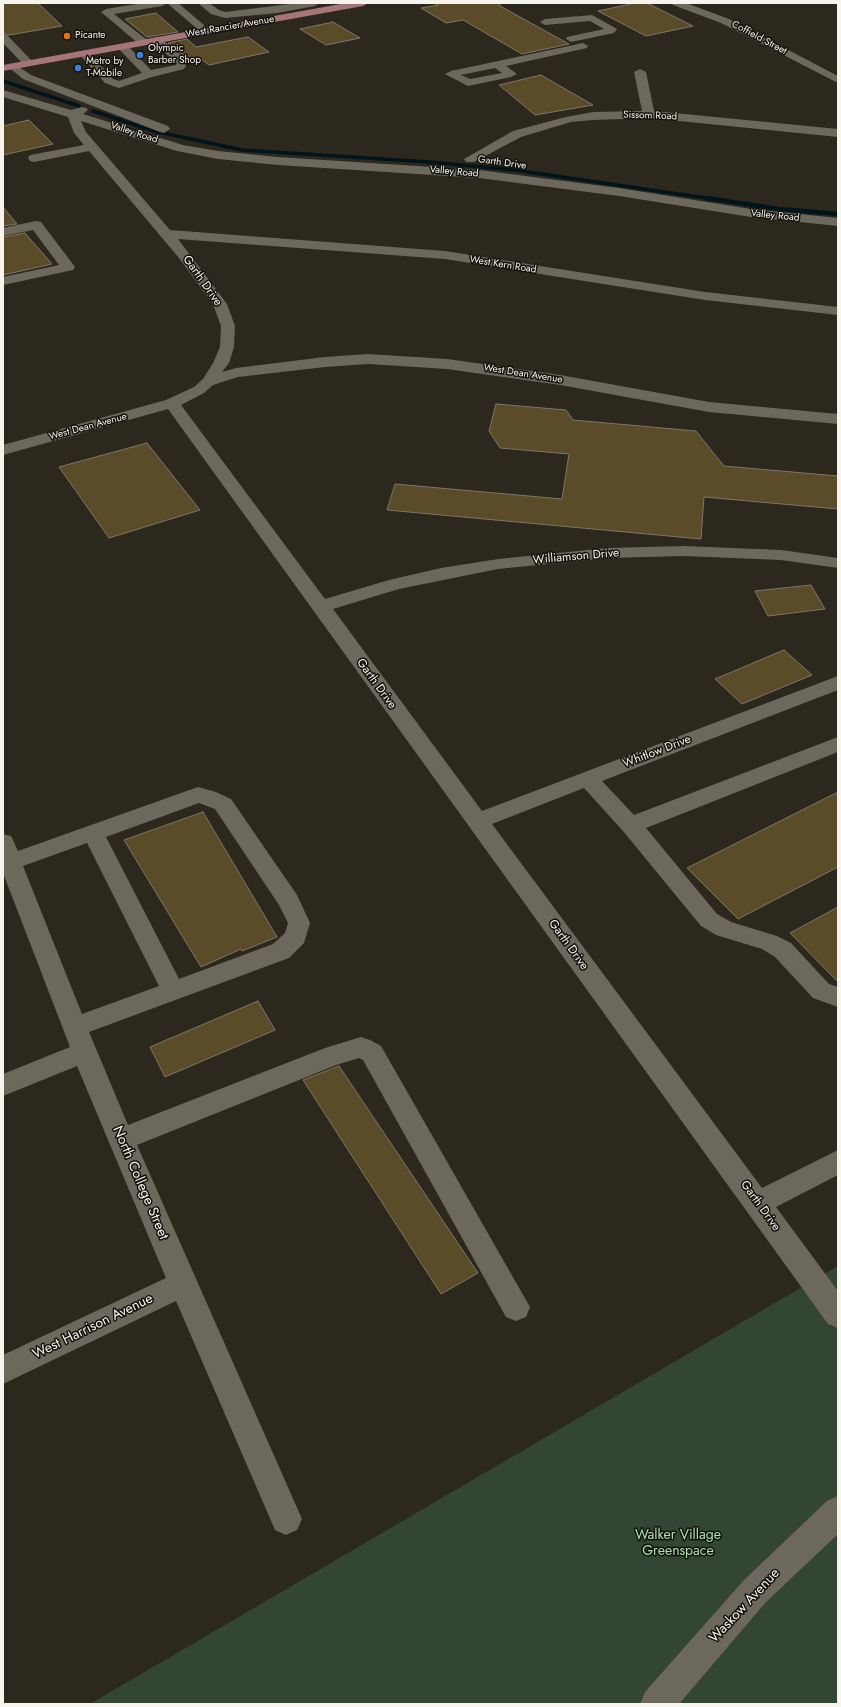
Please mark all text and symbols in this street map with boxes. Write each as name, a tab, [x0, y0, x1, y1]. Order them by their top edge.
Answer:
street label: West Rancier Avenue	[185, 13, 275, 41]
street label: Coffield Street	[729, 18, 789, 58]
place label: Picante	[75, 30, 105, 42]
marker: Picante	[62, 31, 72, 41]
place label: Olympic Barber Shop	[148, 43, 201, 66]
marker: Olympic Barber Shop	[135, 50, 145, 60]
place label: Metro by T-Mobile	[86, 56, 123, 80]
marker: Metro by T-Mobile	[73, 63, 83, 73]
street label: Sissom Road	[623, 109, 677, 123]
street label: Valley Road	[109, 120, 159, 146]
street label: Garth Drive	[477, 154, 527, 172]
street label: Valley Road	[429, 164, 479, 180]
street label: Valley Road	[750, 207, 800, 225]
street label: Garth Drive	[179, 253, 225, 309]
street label: West Kern Road	[469, 254, 537, 276]
street label: West Dean Avenue	[483, 362, 563, 386]
street label: West Dean Avenue	[48, 411, 128, 443]
street label: Williamson Drive	[532, 546, 620, 568]
street label: Garth Drive	[353, 656, 399, 712]
street label: Whitlow Drive	[621, 732, 693, 772]
street label: Garth Drive	[545, 917, 591, 973]
street label: North College Street	[108, 1124, 172, 1242]
street label: Garth Drive	[737, 1178, 783, 1234]
street label: West Harrison Avenue	[30, 1291, 156, 1363]
park label: Walker Village Greenspace	[635, 1528, 721, 1560]
street label: Waskow Avenue	[706, 1565, 784, 1647]

